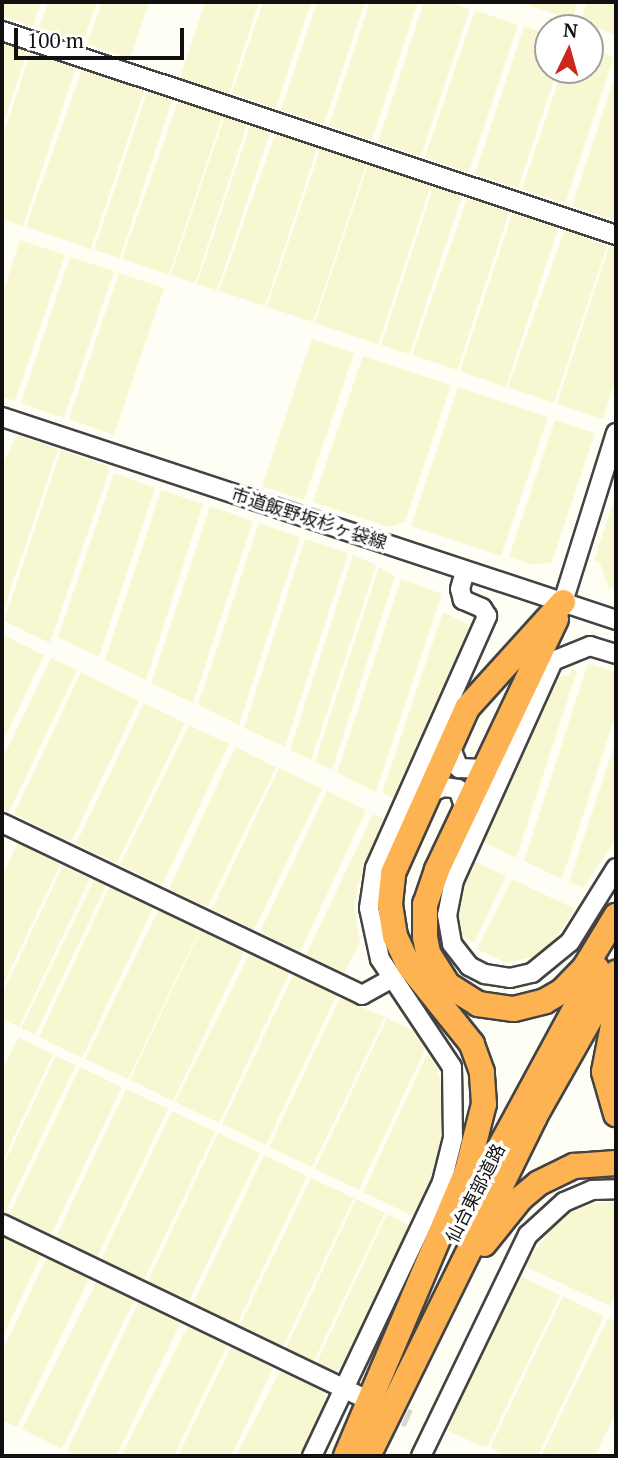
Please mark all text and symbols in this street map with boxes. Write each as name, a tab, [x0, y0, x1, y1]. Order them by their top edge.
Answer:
scale bar	[18, 14, 187, 58]
north arrow	[534, 14, 604, 84]
text: N	[562, 16, 579, 43]
text: 100 m	[27, 26, 84, 54]
street label: 市道飯野坂杉ヶ袋線	[229, 483, 389, 553]
street label: 仙台東部道路	[441, 1140, 509, 1246]

